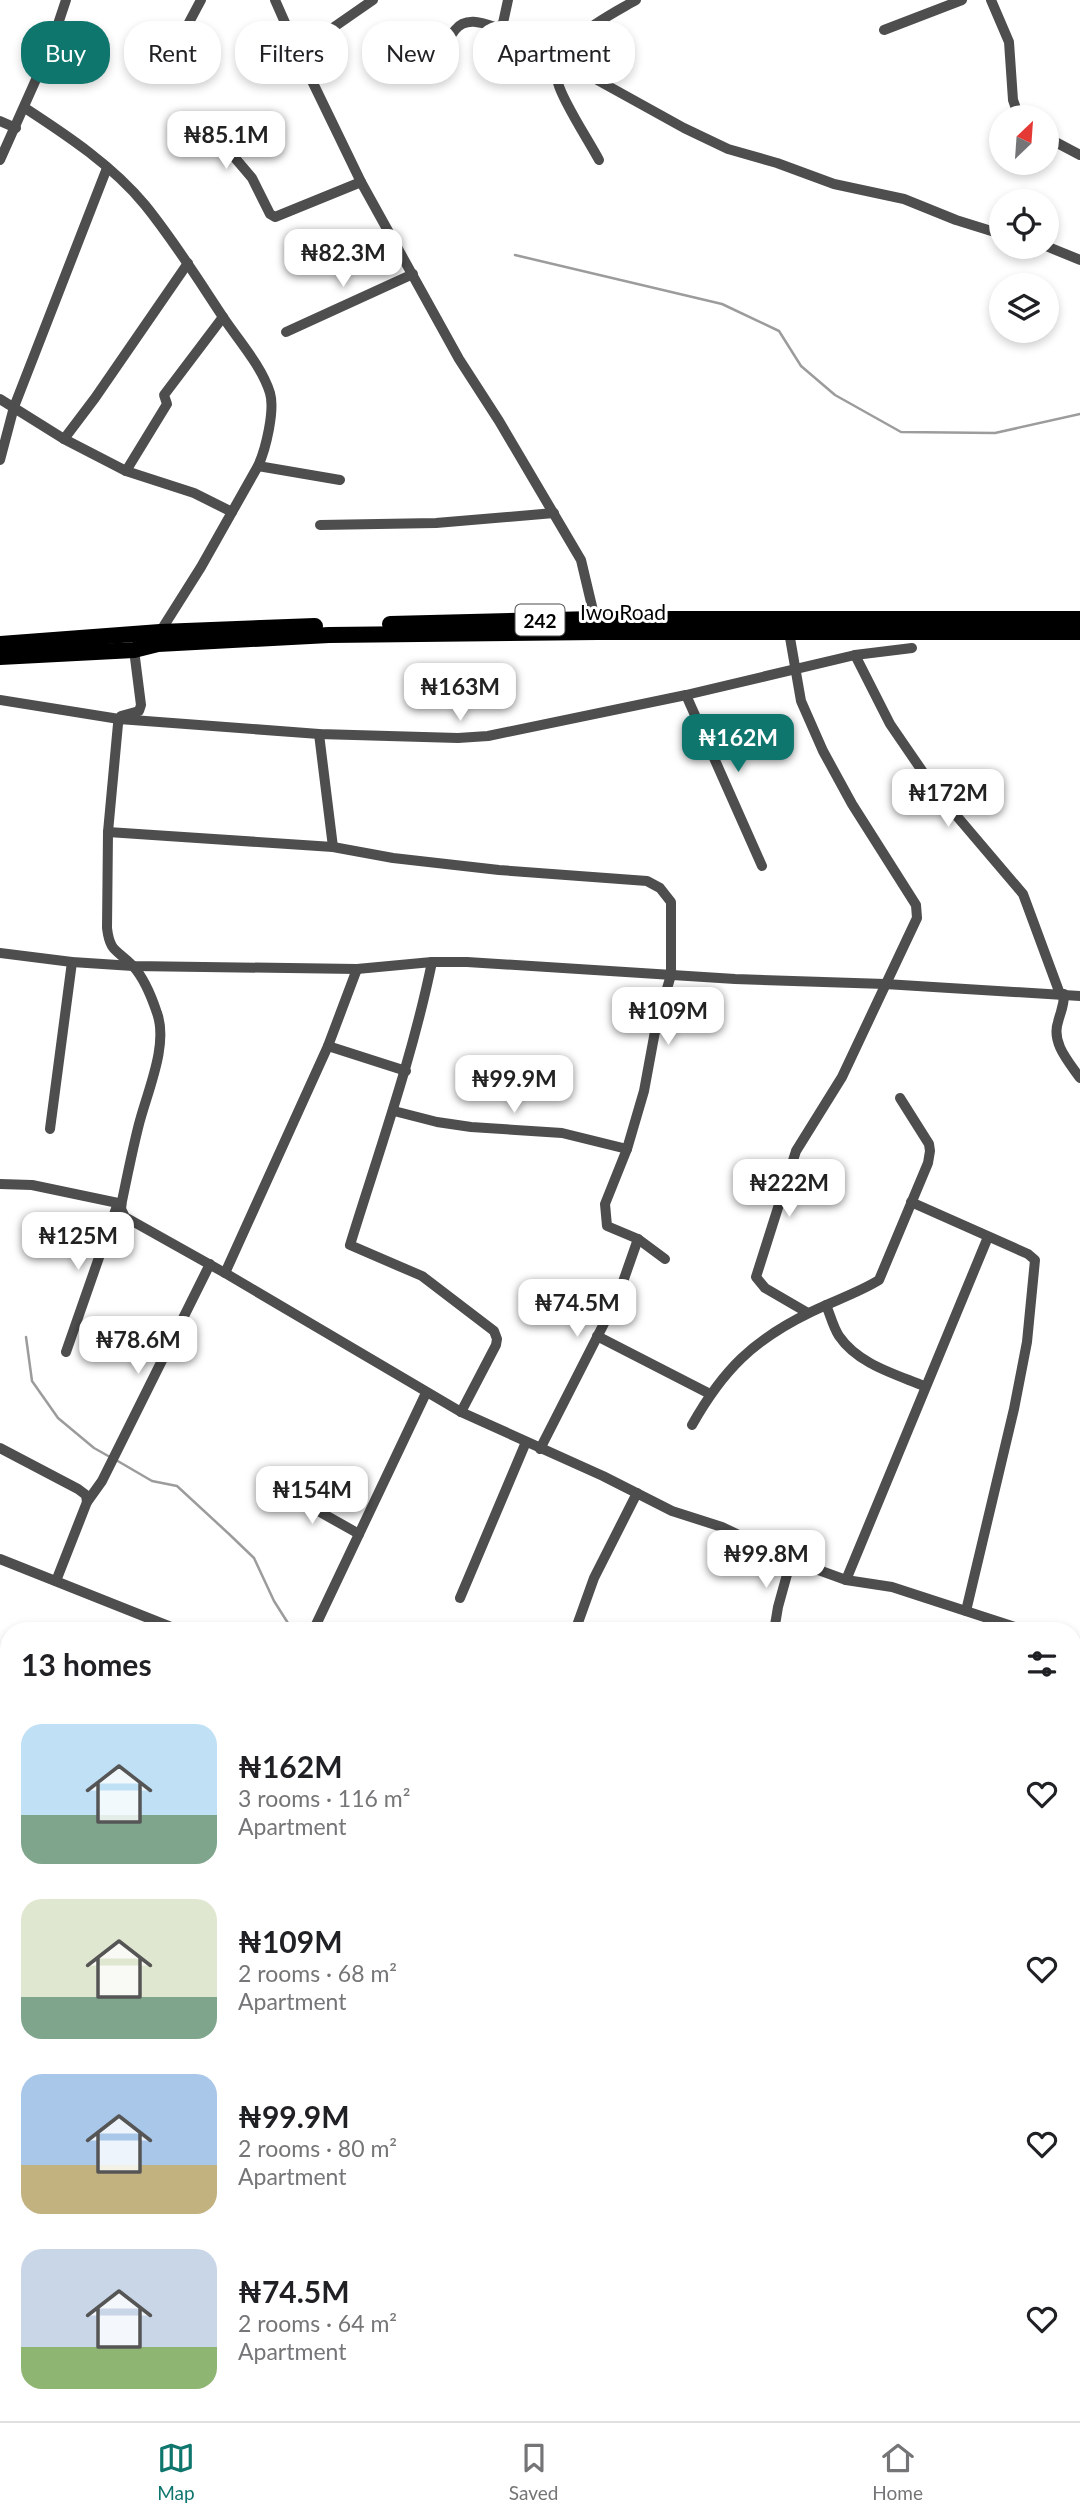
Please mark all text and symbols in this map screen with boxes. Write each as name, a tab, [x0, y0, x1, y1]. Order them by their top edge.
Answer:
chip: Buy	[21, 21, 110, 84]
chip: Rent	[124, 21, 221, 84]
chip: Filters	[235, 21, 348, 84]
chip: New	[362, 21, 459, 84]
chip: Apartment	[473, 21, 635, 84]
north arrow	[989, 105, 1059, 175]
map controls	[989, 105, 1059, 343]
pin: ₦85.1M	[169, 111, 283, 171]
text: ₦85.1M	[183, 120, 269, 148]
button: locate	[989, 189, 1059, 259]
pin: ₦82.3M	[286, 230, 400, 289]
text: ₦82.3M	[300, 238, 386, 266]
button: layers	[989, 273, 1059, 343]
street label: Iwo Road	[580, 599, 666, 624]
road number: 242	[516, 604, 564, 636]
pin: ₦163M	[411, 664, 509, 723]
text: ₦163M	[420, 672, 500, 700]
pin: ₦162M	[689, 714, 787, 774]
text: ₦162M	[698, 723, 778, 751]
pin: ₦172M	[899, 770, 997, 829]
text: ₦172M	[908, 778, 988, 806]
pin: ₦109M	[619, 988, 717, 1047]
text: ₦109M	[628, 996, 708, 1024]
pin: ₦99.9M	[457, 1056, 571, 1115]
text: ₦99.9M	[471, 1064, 557, 1092]
pin: ₦222M	[740, 1160, 838, 1219]
text: ₦222M	[749, 1168, 829, 1196]
pin: ₦125M	[29, 1212, 127, 1272]
text: ₦125M	[38, 1221, 118, 1249]
pin: ₦74.5M	[520, 1280, 634, 1339]
text: ₦74.5M	[534, 1288, 620, 1316]
pin: ₦78.6M	[81, 1316, 195, 1376]
text: ₦78.6M	[95, 1325, 181, 1353]
pin: ₦154M	[263, 1466, 361, 1526]
text: ₦154M	[272, 1475, 352, 1503]
pin: ₦99.8M	[709, 1530, 823, 1590]
text: ₦99.8M	[723, 1539, 809, 1567]
icon: filters	[1023, 1645, 1061, 1683]
text: 13 homes	[21, 1646, 152, 1682]
text: ₦162M	[238, 1748, 343, 1784]
icon: home	[77, 1752, 161, 1836]
icon: heart	[1023, 1775, 1061, 1813]
text: 3 rooms · 116 m²	[238, 1784, 410, 1812]
text: Apartment	[238, 1812, 346, 1840]
text: ₦109M	[238, 1923, 343, 1959]
icon: home	[77, 1927, 161, 2011]
icon: heart	[1023, 1950, 1061, 1988]
text: 2 rooms · 68 m²	[238, 1959, 397, 1987]
text: Apartment	[238, 1987, 346, 2015]
text: ₦99.9M	[238, 2098, 350, 2134]
icon: home	[77, 2102, 161, 2186]
icon: heart	[1023, 2125, 1061, 2163]
text: 2 rooms · 80 m²	[238, 2134, 397, 2162]
text: Apartment	[238, 2162, 346, 2190]
text: ₦74.5M	[238, 2273, 350, 2309]
icon: home	[77, 2277, 161, 2361]
icon: heart	[1023, 2300, 1061, 2338]
text: 2 rooms · 64 m²	[238, 2309, 397, 2337]
text: Apartment	[238, 2337, 346, 2365]
tab: Map	[157, 2439, 195, 2504]
tab: Saved	[509, 2439, 558, 2504]
tab: Home	[872, 2439, 923, 2504]

